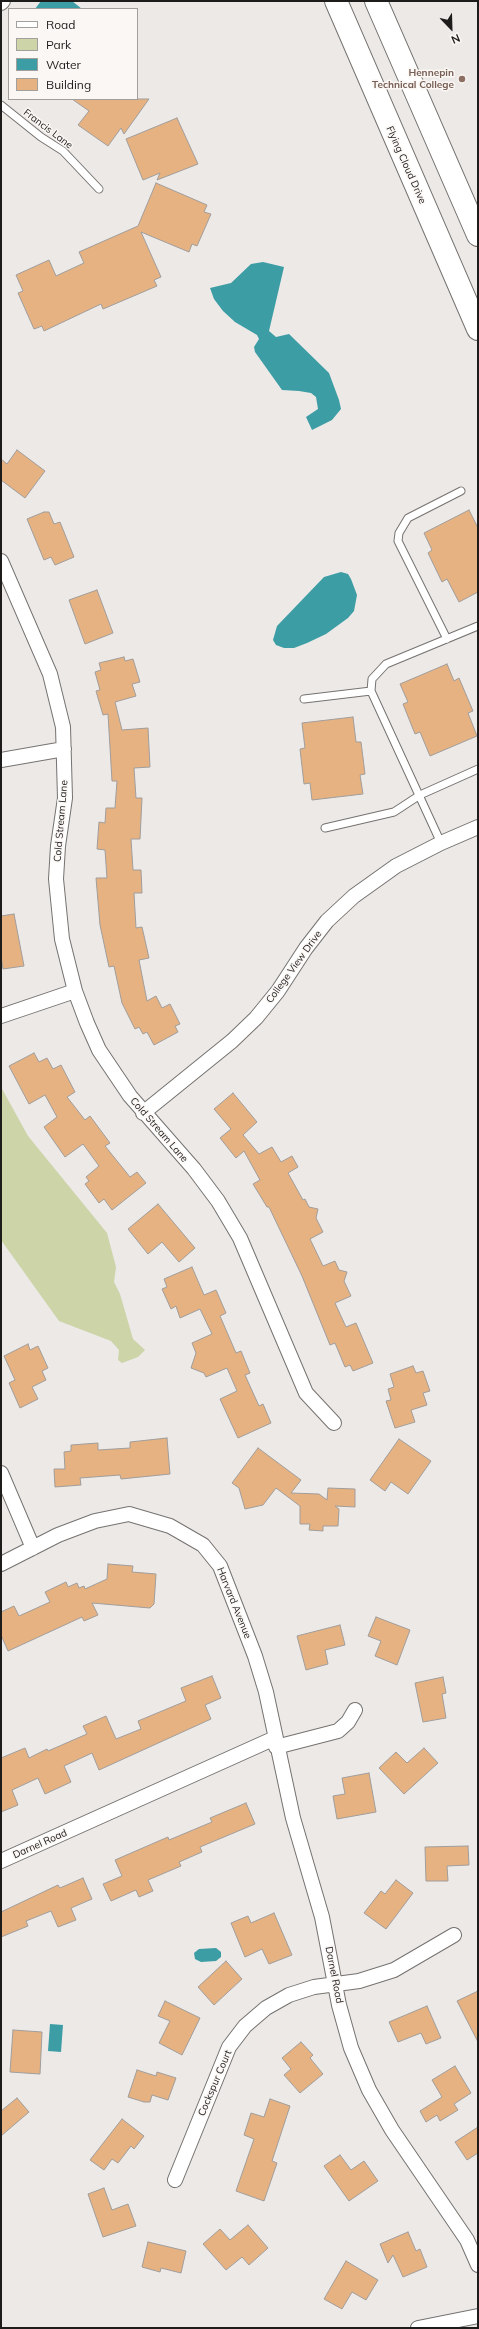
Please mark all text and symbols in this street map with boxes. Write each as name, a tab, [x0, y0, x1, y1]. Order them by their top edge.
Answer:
legend	[8, 8, 138, 100]
north arrow	[431, 8, 471, 48]
text: Road	[46, 17, 75, 32]
text: N	[449, 31, 462, 47]
text: Park	[46, 37, 71, 52]
text: Water	[46, 57, 81, 72]
place label: Hennepin Technical College	[372, 67, 454, 90]
marker: Hennepin Technical College	[457, 74, 467, 84]
text: Building	[46, 77, 91, 92]
street label: Francis Lane	[21, 107, 75, 151]
street label: Flying Cloud Drive	[384, 124, 428, 206]
street label: Cold Stream Lane	[51, 780, 71, 862]
street label: College View Drive	[264, 928, 324, 1006]
street label: Cold Stream Lane	[128, 1095, 190, 1165]
street label: Harvard Avenue	[214, 1566, 254, 1640]
street label: Darnel Road	[11, 1827, 69, 1861]
street label: Darnel Road	[323, 1945, 345, 2005]
street label: Cockspur Court	[196, 2048, 234, 2118]

